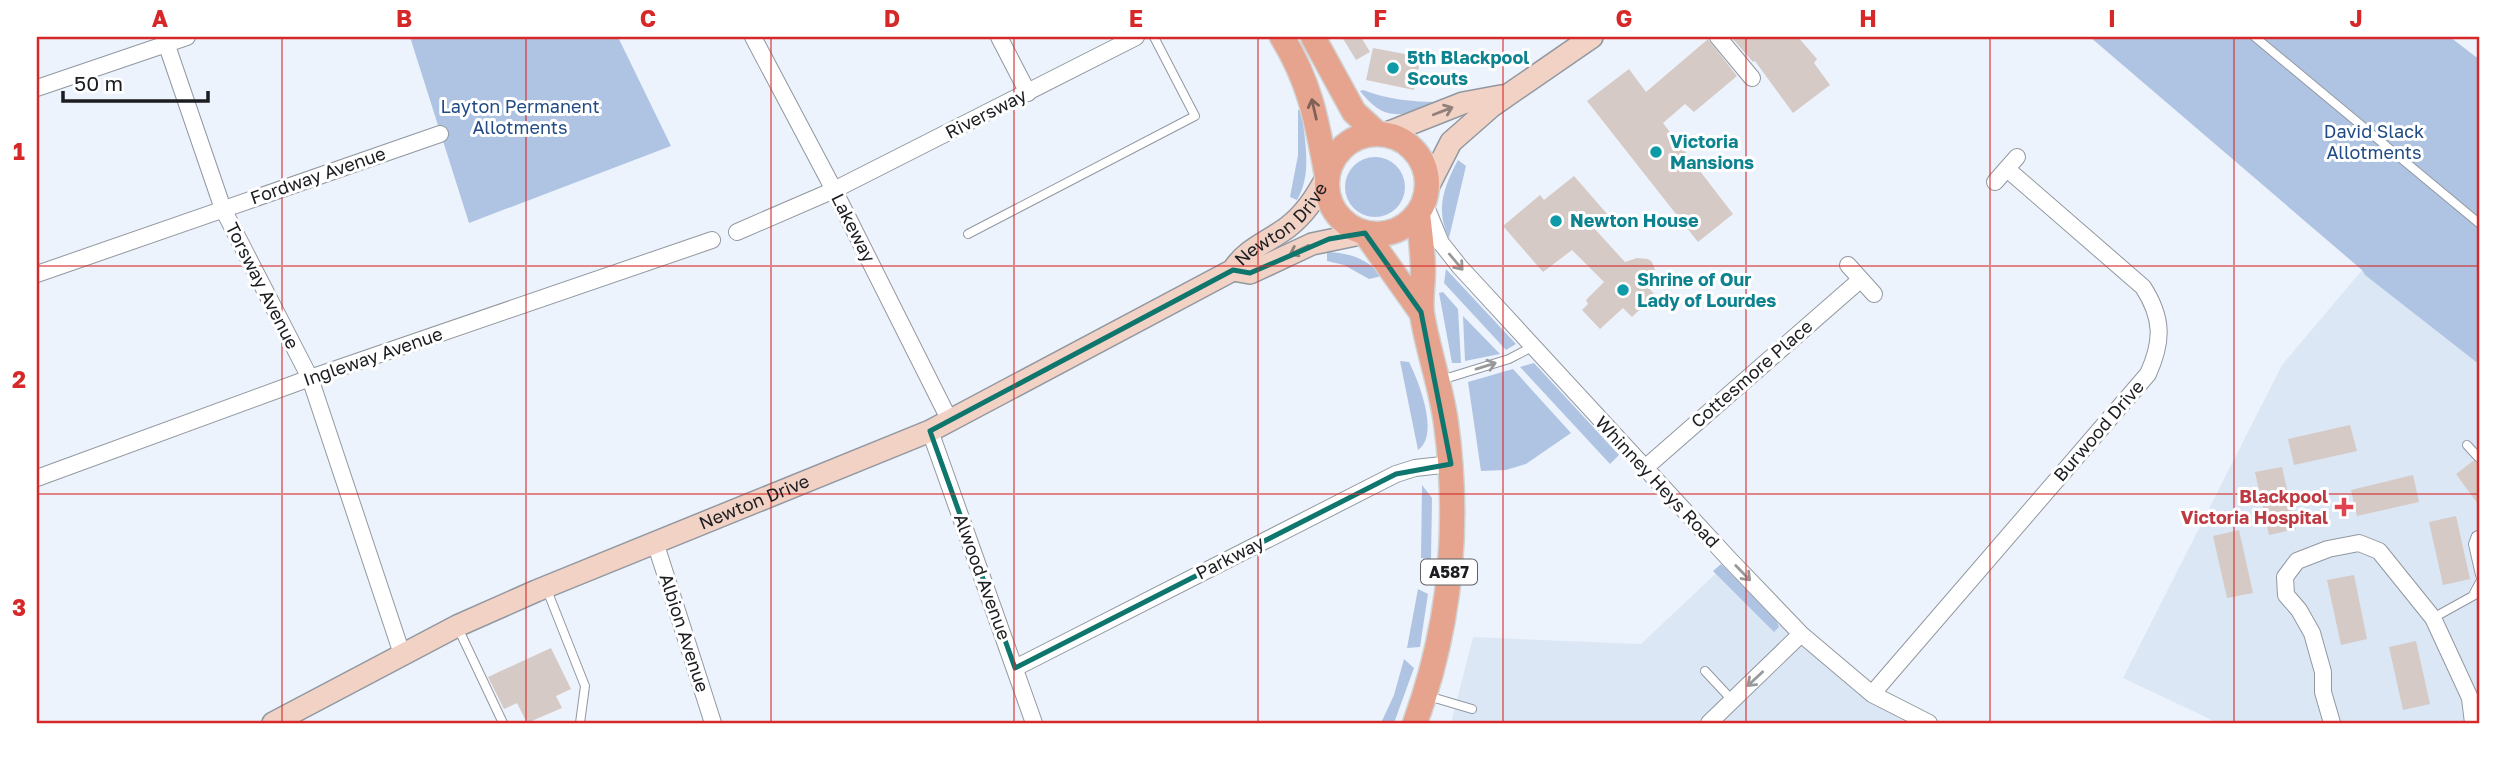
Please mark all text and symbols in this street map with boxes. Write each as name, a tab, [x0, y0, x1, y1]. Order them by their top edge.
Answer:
text: A	[152, 4, 169, 32]
text: B	[396, 4, 412, 32]
text: C	[640, 4, 656, 32]
text: D	[884, 4, 900, 32]
text: E	[1129, 4, 1143, 32]
text: F	[1373, 4, 1387, 32]
text: G	[1616, 4, 1632, 32]
text: H	[1859, 4, 1877, 32]
text: I	[2108, 4, 2116, 32]
text: J	[2349, 4, 2363, 32]
place label: 5th Blackpool Scouts	[1407, 46, 1529, 89]
scale bar	[63, 60, 208, 104]
marker: 5th Blackpool Scouts	[1385, 60, 1401, 76]
text: 50 m	[74, 70, 123, 96]
street label: Riversway	[941, 83, 1030, 143]
park label: Layton Permanent Allotments	[440, 95, 600, 138]
one-way arrow	[1307, 98, 1320, 121]
one-way arrow	[1432, 103, 1454, 116]
park label: David Slack Allotments	[2324, 120, 2424, 163]
place label: Victoria Mansions	[1670, 130, 1754, 173]
text: 1	[13, 137, 25, 165]
street label: Fordway Avenue	[247, 142, 388, 208]
marker: Victoria Mansions	[1648, 144, 1664, 160]
street label: Newton Drive	[1229, 178, 1331, 270]
street label: Lakeway	[827, 189, 881, 266]
place label: Newton House	[1570, 209, 1699, 231]
marker: Newton House	[1548, 213, 1564, 229]
street label: Torsway Avenue	[222, 219, 304, 352]
one-way arrow	[1289, 244, 1310, 257]
one-way arrow	[1448, 252, 1464, 270]
place label: Shrine of Our Lady of Lourdes	[1637, 268, 1776, 311]
marker: Shrine of Our Lady of Lourdes	[1615, 282, 1631, 298]
street label: Cottesmore Place	[1686, 315, 1817, 432]
street label: Ingleway Avenue	[300, 322, 445, 390]
one-way arrow	[1475, 359, 1497, 372]
text: 2	[12, 365, 26, 393]
street label: Burwood Drive	[2048, 375, 2148, 485]
street label: Whinney Heys Road	[1591, 411, 1724, 552]
street label: Newton Drive	[695, 469, 812, 534]
place label: Blackpool Victoria Hospital	[2181, 485, 2328, 528]
marker: Blackpool Victoria Hospital	[2334, 497, 2354, 517]
street label: Alwood Avenue	[950, 511, 1016, 643]
street label: Parkway	[1192, 531, 1267, 584]
road number: A587	[1421, 559, 1477, 584]
one-way arrow	[1734, 564, 1751, 581]
street label: Albion Avenue	[655, 571, 714, 695]
text: 3	[12, 593, 26, 621]
one-way arrow	[1747, 670, 1764, 687]

